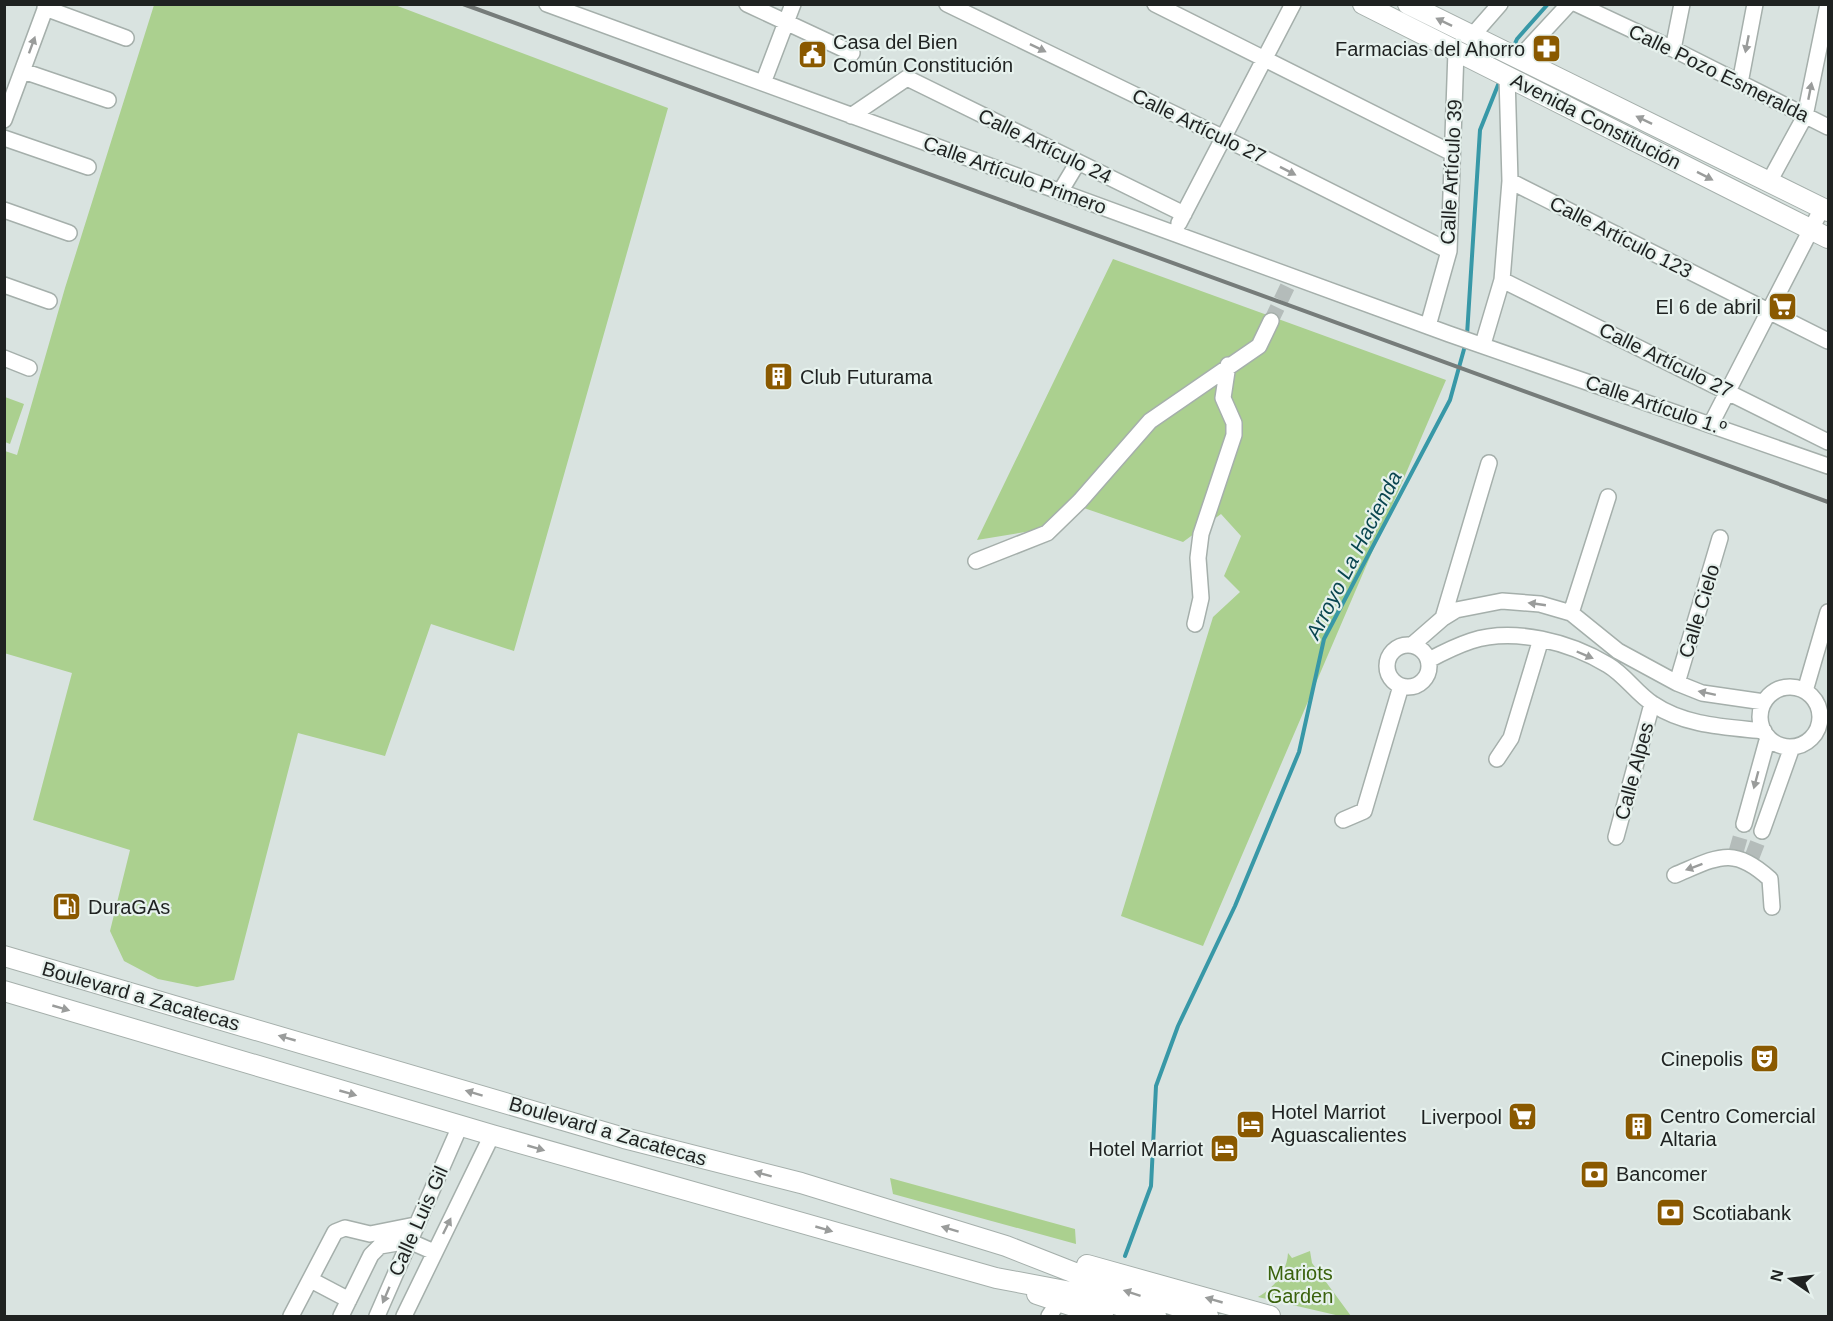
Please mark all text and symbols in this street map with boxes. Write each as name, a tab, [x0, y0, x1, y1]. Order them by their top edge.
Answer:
one-way arrow	[1436, 18, 1453, 27]
street label: Calle Pozo Esmeralda	[1625, 20, 1814, 127]
place label: Casa del Bien Común Constitución	[833, 31, 1013, 76]
pharmacy icon: Farmacias del Ahorro	[1530, 33, 1562, 65]
one-way arrow	[1742, 34, 1751, 53]
one-way arrow	[27, 36, 37, 54]
public building icon: Casa del Bien Común Constitución	[796, 38, 828, 70]
place label: Farmacias del Ahorro	[1335, 38, 1525, 60]
one-way arrow	[1029, 44, 1046, 53]
street label: Avenida Constitución	[1507, 69, 1685, 173]
one-way arrow	[1806, 82, 1815, 101]
street label: Calle Artículo 27	[1129, 84, 1269, 168]
street label: Calle Artículo 39	[1436, 99, 1466, 245]
street label: Calle Artículo 24	[975, 104, 1115, 188]
one-way arrow	[1636, 116, 1653, 125]
street label: Calle Artículo Primero	[920, 132, 1110, 218]
one-way arrow	[1280, 166, 1297, 176]
one-way arrow	[1696, 172, 1713, 181]
street label: Calle Artículo 123	[1546, 192, 1696, 282]
supermarket icon: El 6 de abril	[1766, 291, 1798, 323]
place label: El 6 de abril	[1655, 296, 1761, 318]
street label: Calle Artículo 27	[1596, 318, 1736, 402]
building icon: Club Futurama	[763, 361, 795, 393]
place label: Club Futurama	[800, 366, 933, 388]
street label: Calle Artículo 1.º	[1583, 371, 1730, 440]
water label: Arroyo La Hacienda	[1300, 467, 1406, 644]
street label: Calle Cielo	[1674, 562, 1724, 660]
one-way arrow	[1527, 600, 1546, 609]
one-way arrow	[1576, 650, 1594, 660]
one-way arrow	[1697, 688, 1716, 697]
street label: Calle Alpes	[1610, 720, 1658, 822]
one-way arrow	[1751, 771, 1760, 789]
one-way arrow	[1685, 863, 1703, 873]
fuel station icon: DuraGAs	[51, 891, 83, 923]
place label: DuraGAs	[88, 896, 170, 918]
street label: Boulevard a Zacatecas	[40, 957, 242, 1035]
one-way arrow	[52, 1004, 70, 1013]
one-way arrow	[278, 1033, 296, 1042]
theatre icon: Cinepolis	[1748, 1043, 1780, 1075]
place label: Cinepolis	[1661, 1048, 1743, 1070]
one-way arrow	[465, 1088, 483, 1097]
one-way arrow	[339, 1089, 357, 1098]
street label: Boulevard a Zacatecas	[507, 1092, 709, 1170]
place label: Hotel Marriot Aguascalientes	[1271, 1101, 1407, 1146]
supermarket icon: Liverpool	[1507, 1101, 1539, 1133]
place label: Centro Comercial Altaria	[1660, 1105, 1816, 1150]
place label: Liverpool	[1421, 1106, 1502, 1128]
hotel icon: Hotel Marriot Aguascalientes	[1234, 1108, 1266, 1140]
building icon: Centro Comercial Altaria	[1623, 1111, 1655, 1143]
hotel icon: Hotel Marriot	[1208, 1133, 1240, 1165]
place label: Hotel Marriot	[1089, 1138, 1203, 1160]
one-way arrow	[526, 1143, 545, 1153]
bank icon: Bancomer	[1579, 1158, 1611, 1190]
street label: Calle Luis Gil	[384, 1163, 452, 1279]
place label: Bancomer	[1616, 1163, 1707, 1185]
one-way arrow	[754, 1168, 772, 1178]
bank icon: Scotiabank	[1655, 1197, 1687, 1229]
place label: Scotiabank	[1692, 1202, 1792, 1224]
one-way arrow	[443, 1217, 452, 1234]
one-way arrow	[941, 1224, 959, 1233]
one-way arrow	[815, 1225, 833, 1234]
north arrow	[1761, 1249, 1821, 1309]
park label: Mariots Garden	[1267, 1262, 1333, 1307]
text: N	[1767, 1268, 1787, 1283]
one-way arrow	[381, 1286, 390, 1304]
one-way arrow	[1123, 1287, 1141, 1297]
one-way arrow	[1205, 1295, 1223, 1304]

